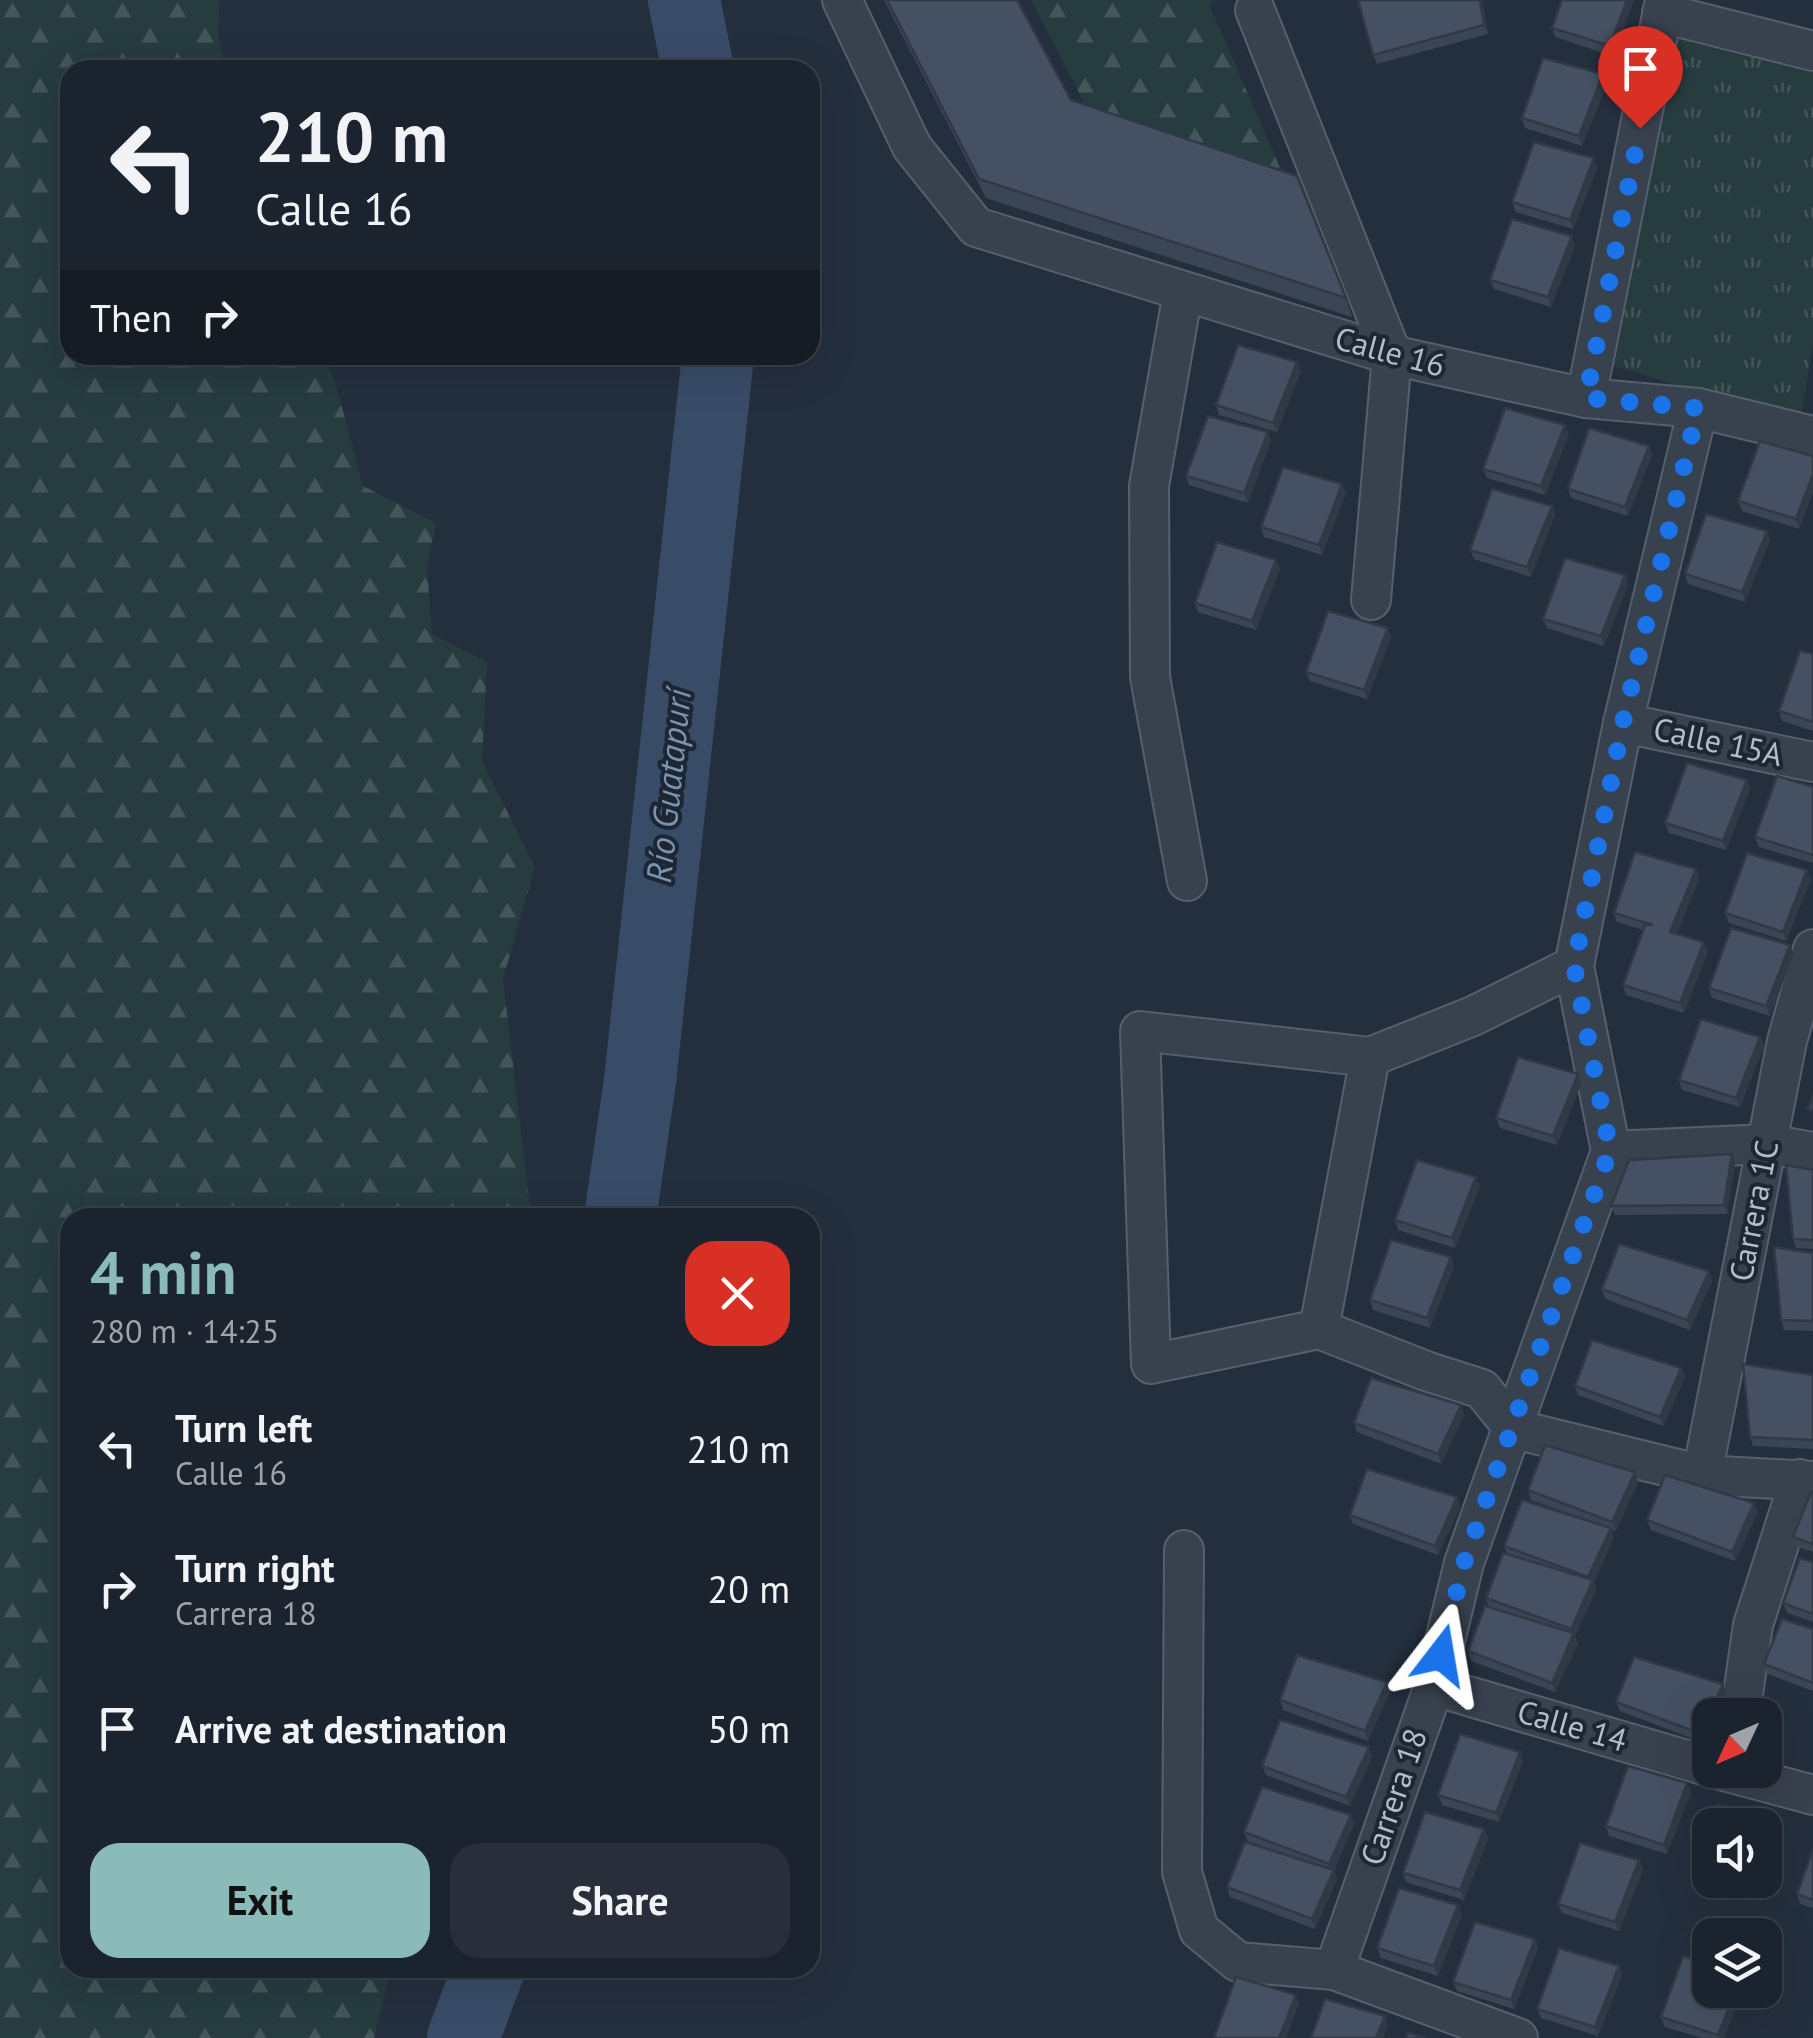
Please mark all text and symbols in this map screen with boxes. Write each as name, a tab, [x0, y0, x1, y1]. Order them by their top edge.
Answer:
pin	[1598, 26, 1683, 129]
icon: arrive	[1613, 41, 1668, 96]
text: 210 m	[255, 91, 448, 181]
icon: left	[90, 100, 220, 230]
text: Calle 16	[255, 179, 412, 237]
icon: right	[192, 290, 247, 345]
text: Then	[90, 293, 172, 342]
street label: Calle 16	[1331, 316, 1450, 386]
water label: Río Guatapurí	[635, 683, 701, 885]
street label: Calle 15A	[1650, 707, 1787, 775]
street label: Carrera 1C	[1719, 1137, 1787, 1285]
text: 4 min	[90, 1233, 236, 1311]
button: close	[685, 1241, 790, 1346]
text: 280 m · 14:25	[90, 1310, 279, 1352]
text: Turn left	[175, 1403, 312, 1452]
icon: left	[90, 1421, 145, 1476]
text: 210 m	[687, 1424, 790, 1473]
text: Calle 16	[175, 1452, 287, 1494]
text: Turn right	[175, 1543, 335, 1592]
icon: right	[90, 1561, 145, 1616]
text: 20 m	[708, 1564, 790, 1613]
text: Carrera 18	[175, 1592, 317, 1634]
position arrow	[1389, 1603, 1493, 1707]
street label: Calle 14	[1513, 1689, 1632, 1761]
north arrow	[1692, 1698, 1782, 1788]
map controls	[1692, 1698, 1782, 2008]
icon: arrive	[90, 1701, 145, 1756]
text: Arrive at destination	[175, 1704, 507, 1753]
text: 50 m	[708, 1704, 790, 1753]
street label: Carrera 18	[1350, 1723, 1436, 1871]
button: sound	[1692, 1808, 1782, 1898]
button: Exit	[90, 1843, 430, 1958]
button: Share	[450, 1843, 790, 1958]
button: layers	[1692, 1918, 1782, 2008]

